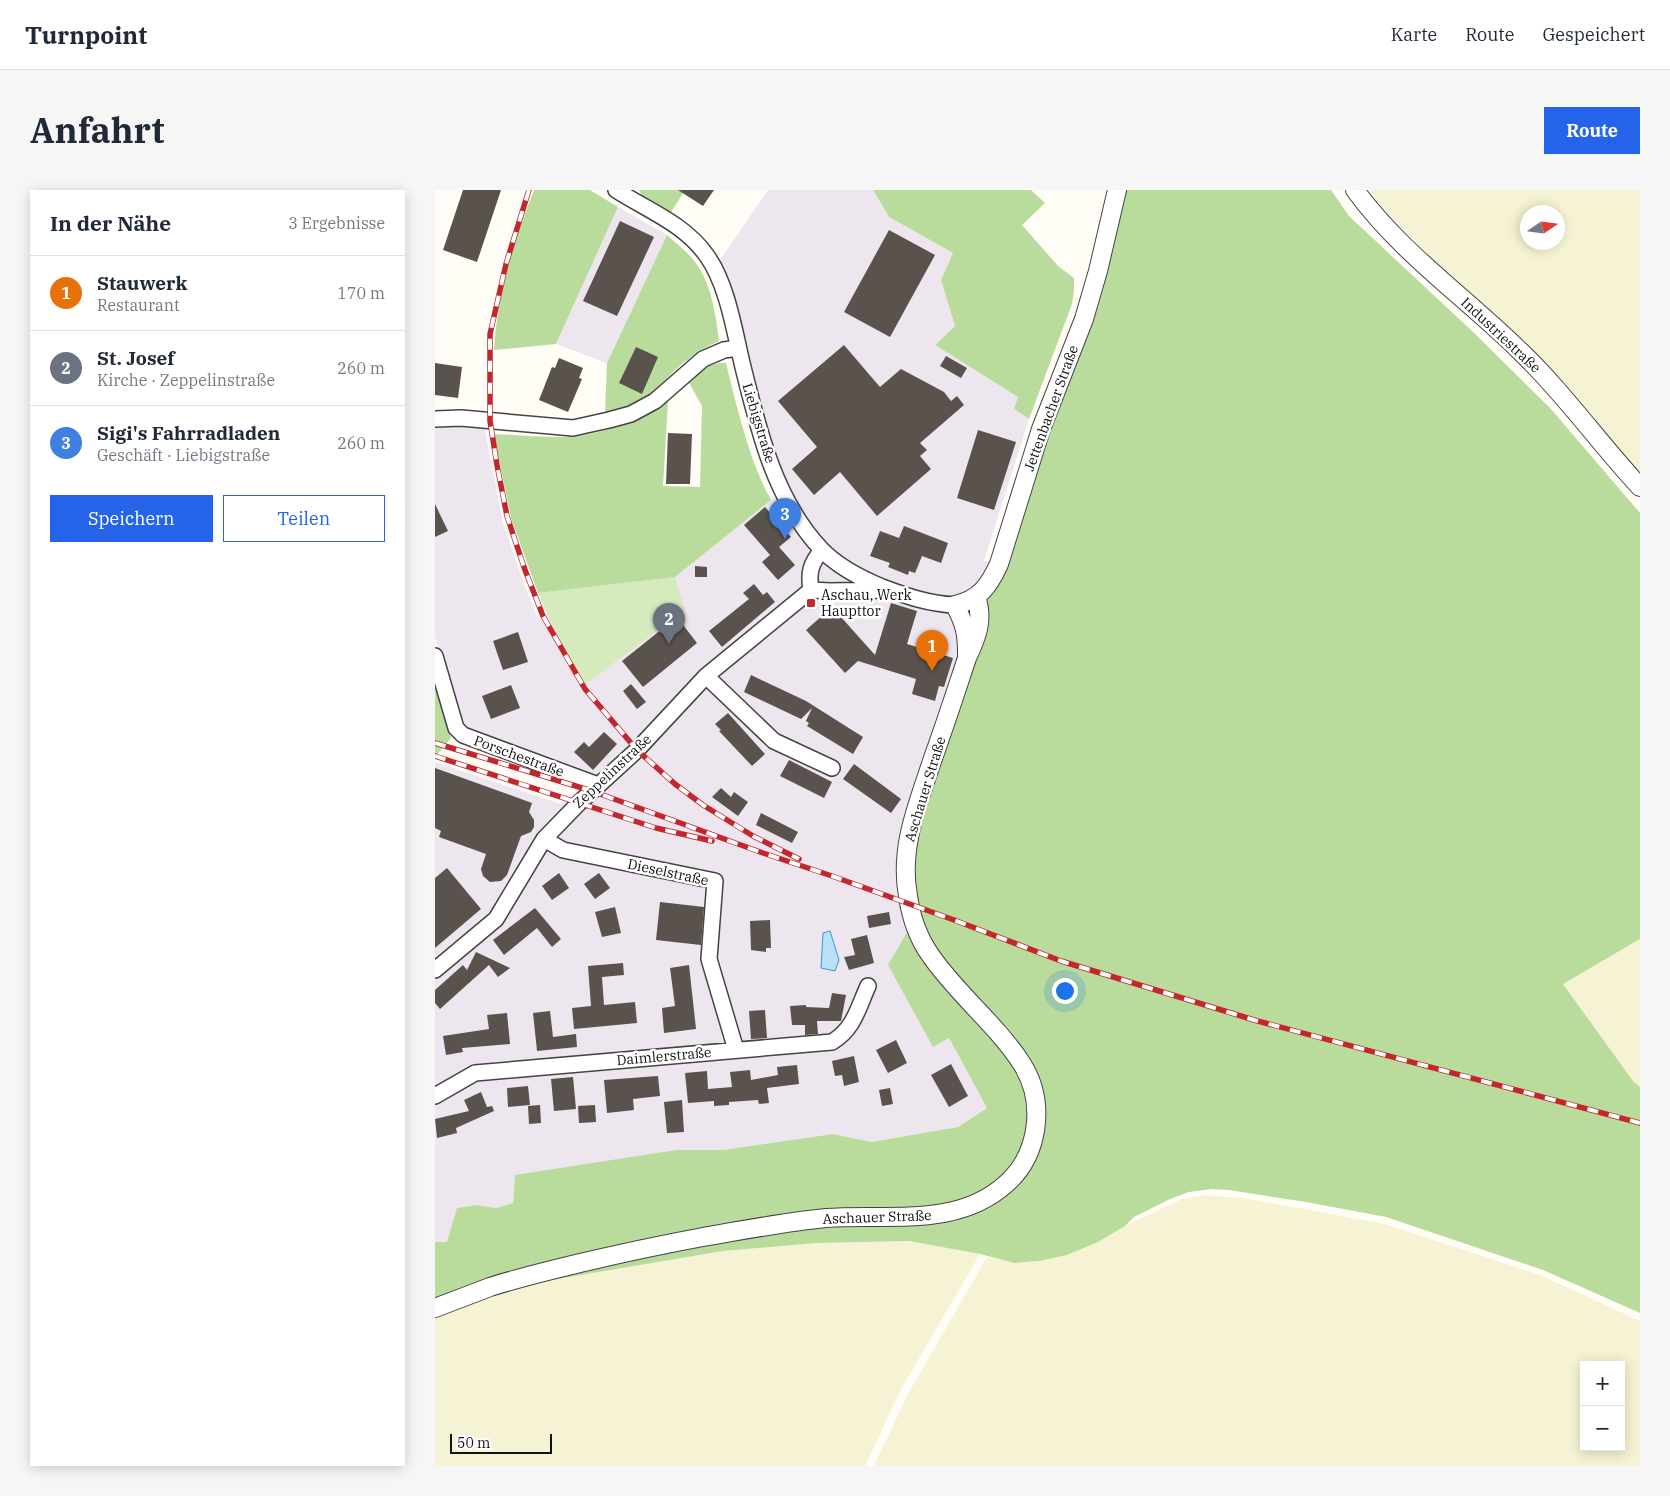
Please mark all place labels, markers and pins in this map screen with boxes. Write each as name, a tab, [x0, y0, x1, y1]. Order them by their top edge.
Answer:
pin: 3	[769, 498, 801, 539]
place label: Aschau, Werk Haupttor	[821, 586, 912, 620]
marker: Aschau, Werk Haupttor	[805, 597, 817, 609]
pin: 2	[653, 603, 685, 644]
pin: 1	[916, 630, 948, 671]

